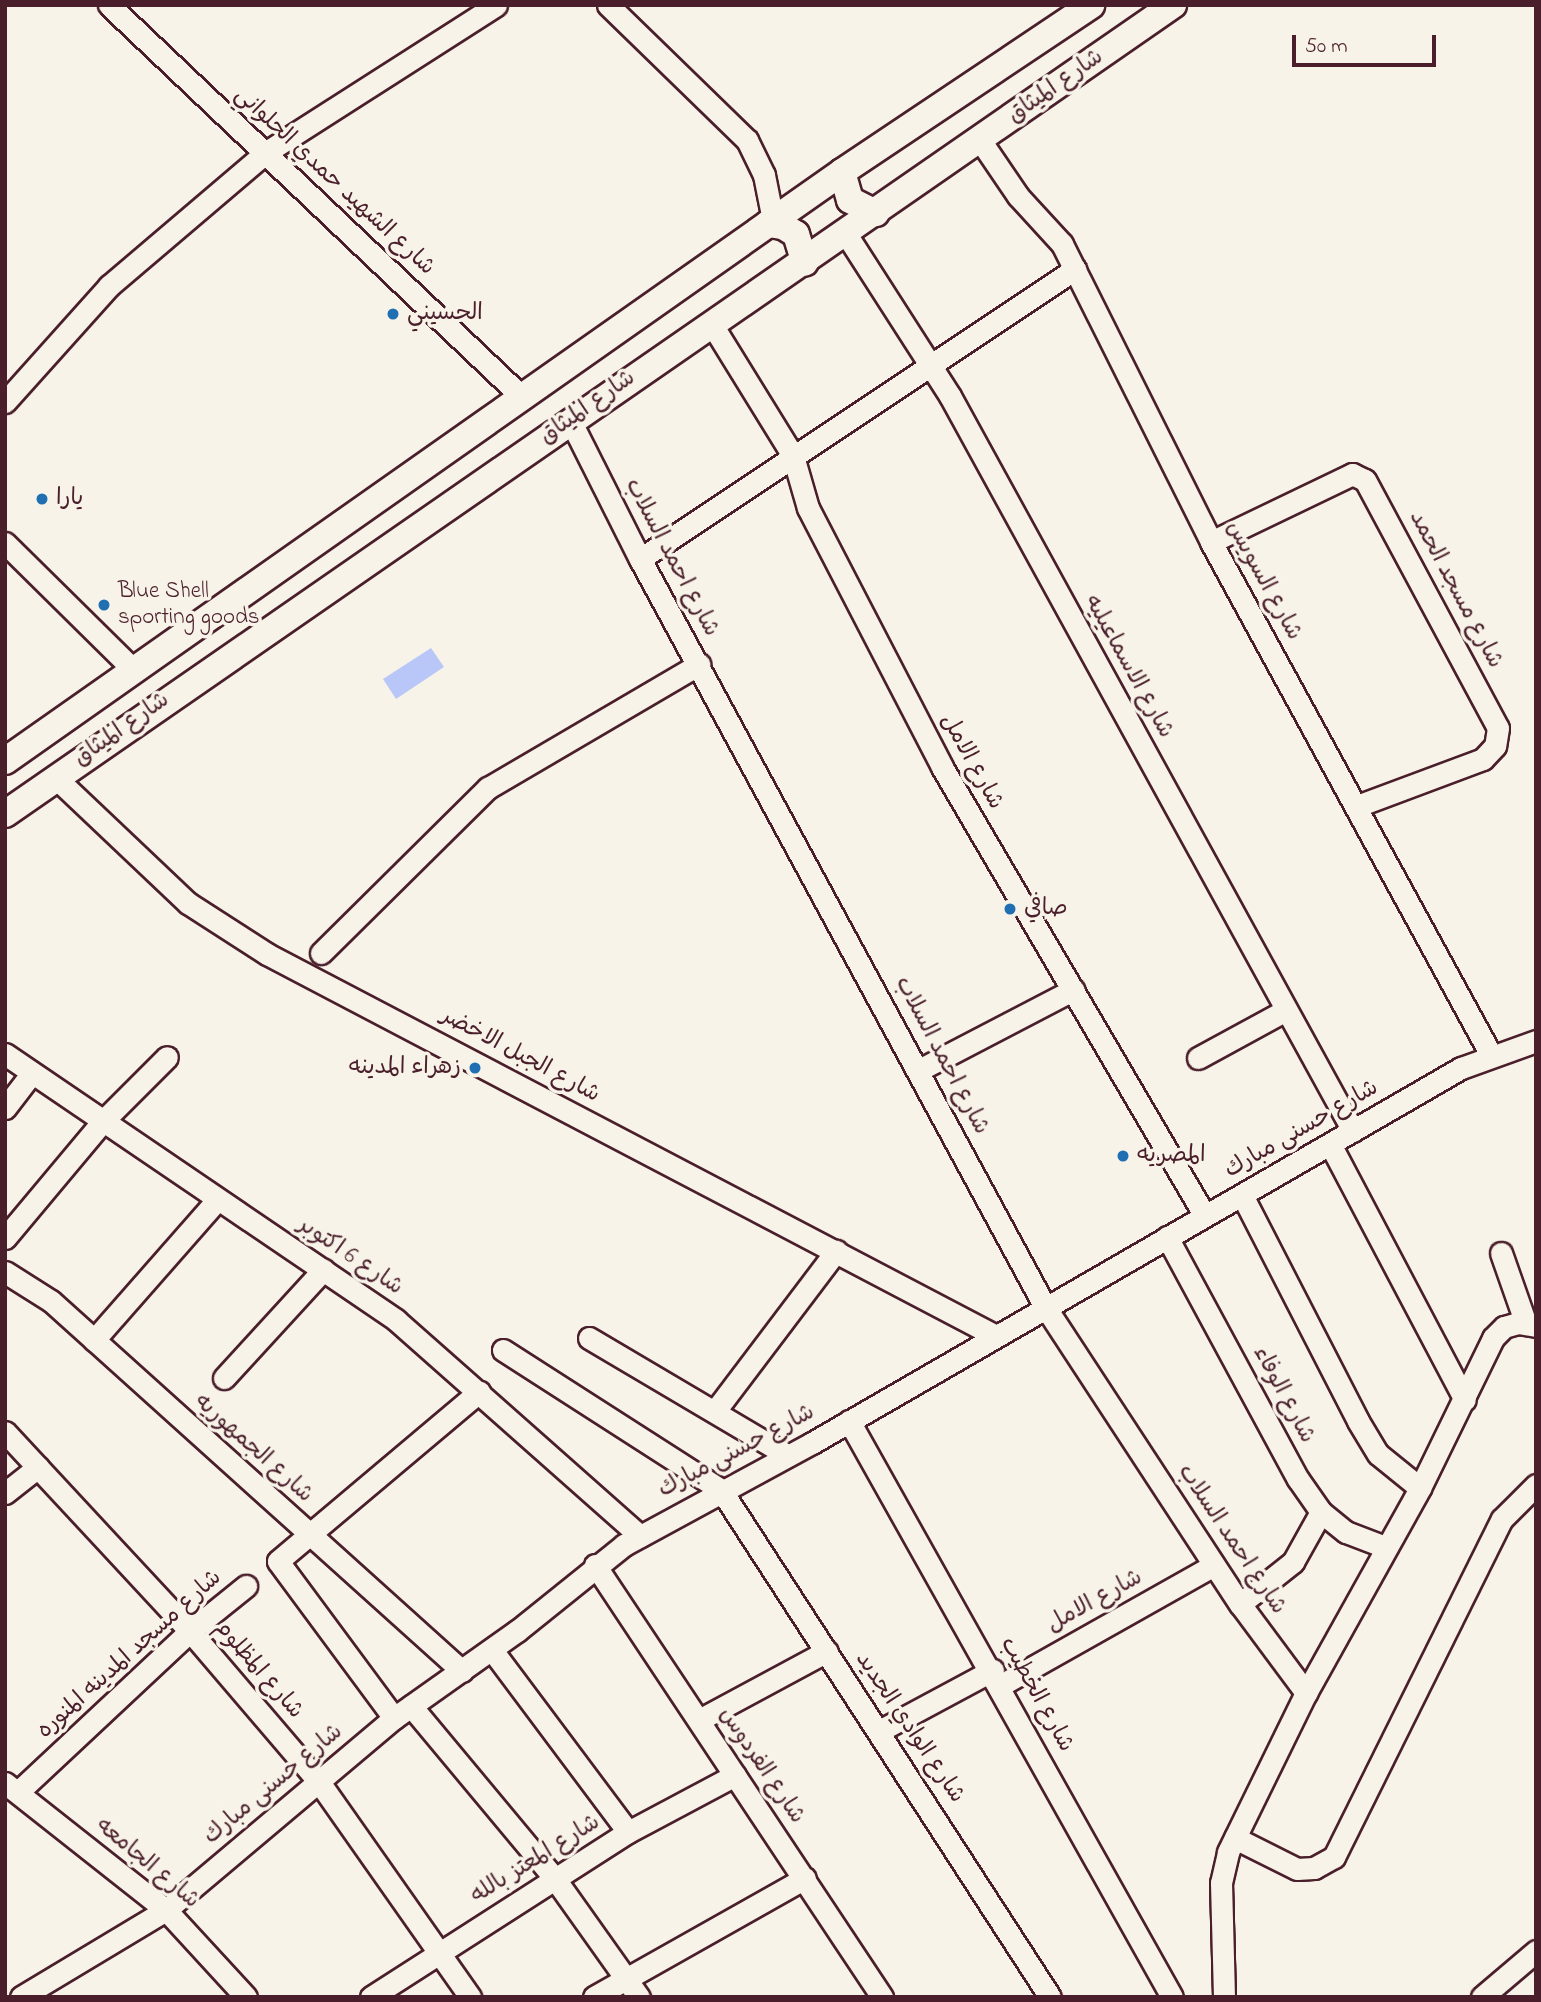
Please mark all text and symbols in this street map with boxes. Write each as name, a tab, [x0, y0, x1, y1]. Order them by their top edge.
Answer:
scale bar	[1296, 21, 1440, 65]
text: 50 m	[1305, 32, 1348, 62]
street label: شارع الميثاق	[1003, 44, 1109, 130]
street label: شارع الشهيد حمدي الحلواني	[228, 82, 440, 282]
place label: الحسيني	[407, 300, 483, 328]
marker: الحسيني	[385, 306, 401, 322]
street label: شارع الميثاق	[535, 365, 641, 451]
street label: شارع احمد السلاب	[618, 474, 724, 642]
place label: يارا	[56, 485, 83, 513]
marker: يارا	[34, 491, 50, 507]
street label: شارع مسجد الحمد	[1402, 507, 1508, 673]
street label: شارع السويس	[1219, 517, 1307, 645]
place label: Blue Shell sporting goods	[118, 578, 260, 632]
street label: شارع الاسماعيليه	[1077, 591, 1179, 743]
marker: Blue Shell sporting goods	[96, 597, 112, 613]
street label: شارع الميثاق	[69, 687, 175, 773]
street label: شارع الامل	[933, 709, 1009, 815]
place label: صافي	[1024, 895, 1068, 923]
marker: صافي	[1002, 901, 1018, 917]
street label: شارع احمد السلاب	[888, 972, 994, 1140]
street label: شارع الجبل الاخضر	[436, 1002, 604, 1110]
place label: زهراء المدينه	[349, 1054, 461, 1082]
marker: زهراء المدينه	[467, 1060, 483, 1076]
street label: شارع حسنى مبارك	[1220, 1075, 1384, 1185]
place label: المصريه	[1137, 1142, 1206, 1170]
marker: المصريه	[1115, 1148, 1131, 1164]
street label: شارع 6 اكتوبر	[292, 1212, 408, 1302]
street label: شارع الوفاء	[1246, 1342, 1320, 1448]
street label: شارع الجمهوريه	[188, 1389, 318, 1509]
street label: شارع حسنى مبارك	[654, 1399, 820, 1505]
street label: شارع احمد السلاب	[1171, 1460, 1291, 1620]
street label: شارع الامل	[1042, 1564, 1148, 1640]
street label: شارع مسجد المدينه المنوره	[32, 1565, 228, 1745]
street label: شارع المظلوم	[208, 1615, 308, 1725]
street label: شارع الخطيب	[993, 1633, 1079, 1757]
street label: شارع الوادي الجديد	[848, 1647, 970, 1809]
street label: شارع الفردوس	[712, 1703, 810, 1829]
street label: شارع حسنى مبارك	[199, 1719, 349, 1851]
street label: شارع المعتز بالله	[466, 1809, 606, 1911]
street label: شارع الجامعه	[90, 1813, 204, 1915]

